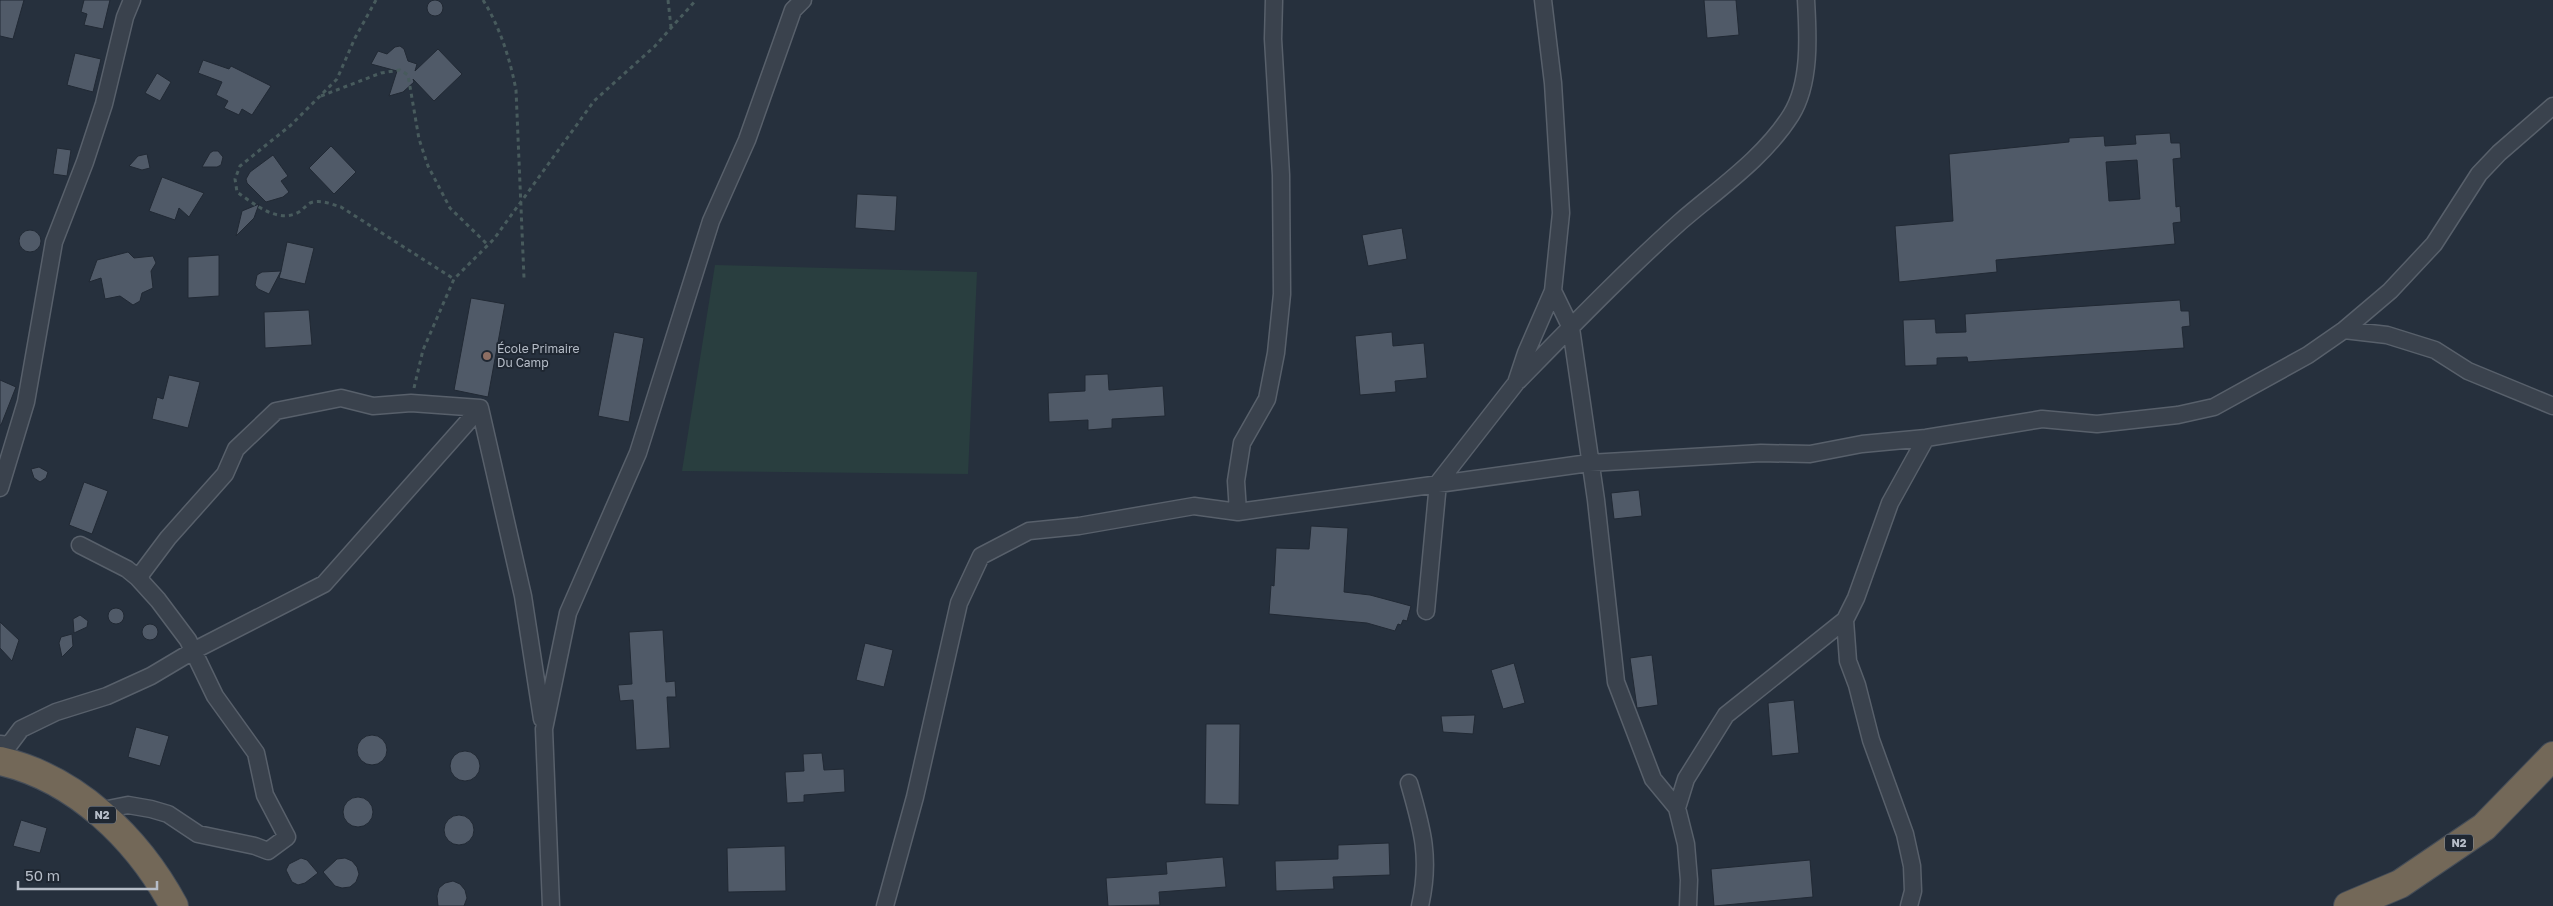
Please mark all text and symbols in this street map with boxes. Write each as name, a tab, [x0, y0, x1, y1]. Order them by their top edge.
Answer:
place label: École Primaire Du Camp	[497, 341, 580, 370]
marker: École Primaire Du Camp	[481, 350, 493, 362]
road number: N2	[88, 806, 116, 824]
road number: N2	[2445, 834, 2473, 851]
scale bar	[18, 858, 156, 890]
text: 50 m	[25, 866, 60, 884]

